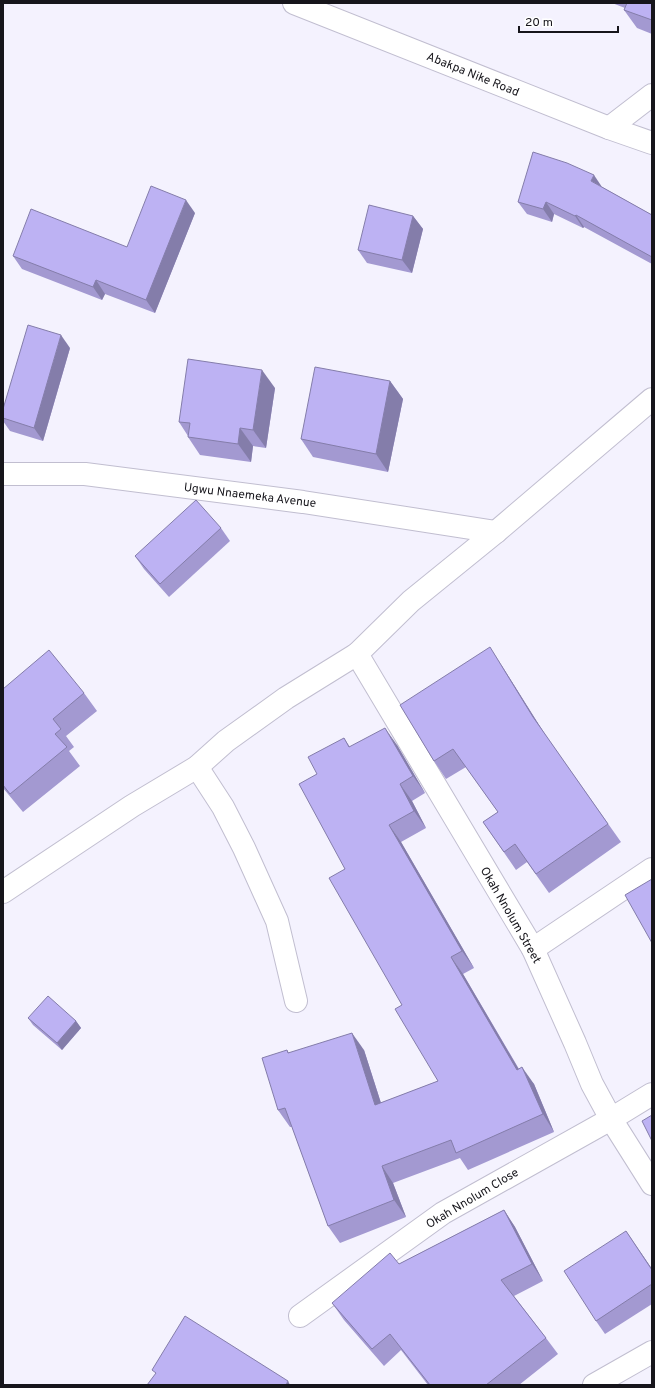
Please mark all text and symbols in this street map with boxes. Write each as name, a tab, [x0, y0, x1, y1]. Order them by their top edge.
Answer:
scale bar	[519, 8, 618, 34]
text: 20 m	[525, 15, 553, 31]
street label: Abakpa Nike Road	[424, 49, 521, 101]
street label: Ugwu Nnaemeka Avenue	[183, 480, 317, 512]
street label: Okah Nnolum Street	[476, 864, 544, 967]
street label: Okah Nnolum Close	[423, 1165, 522, 1233]

